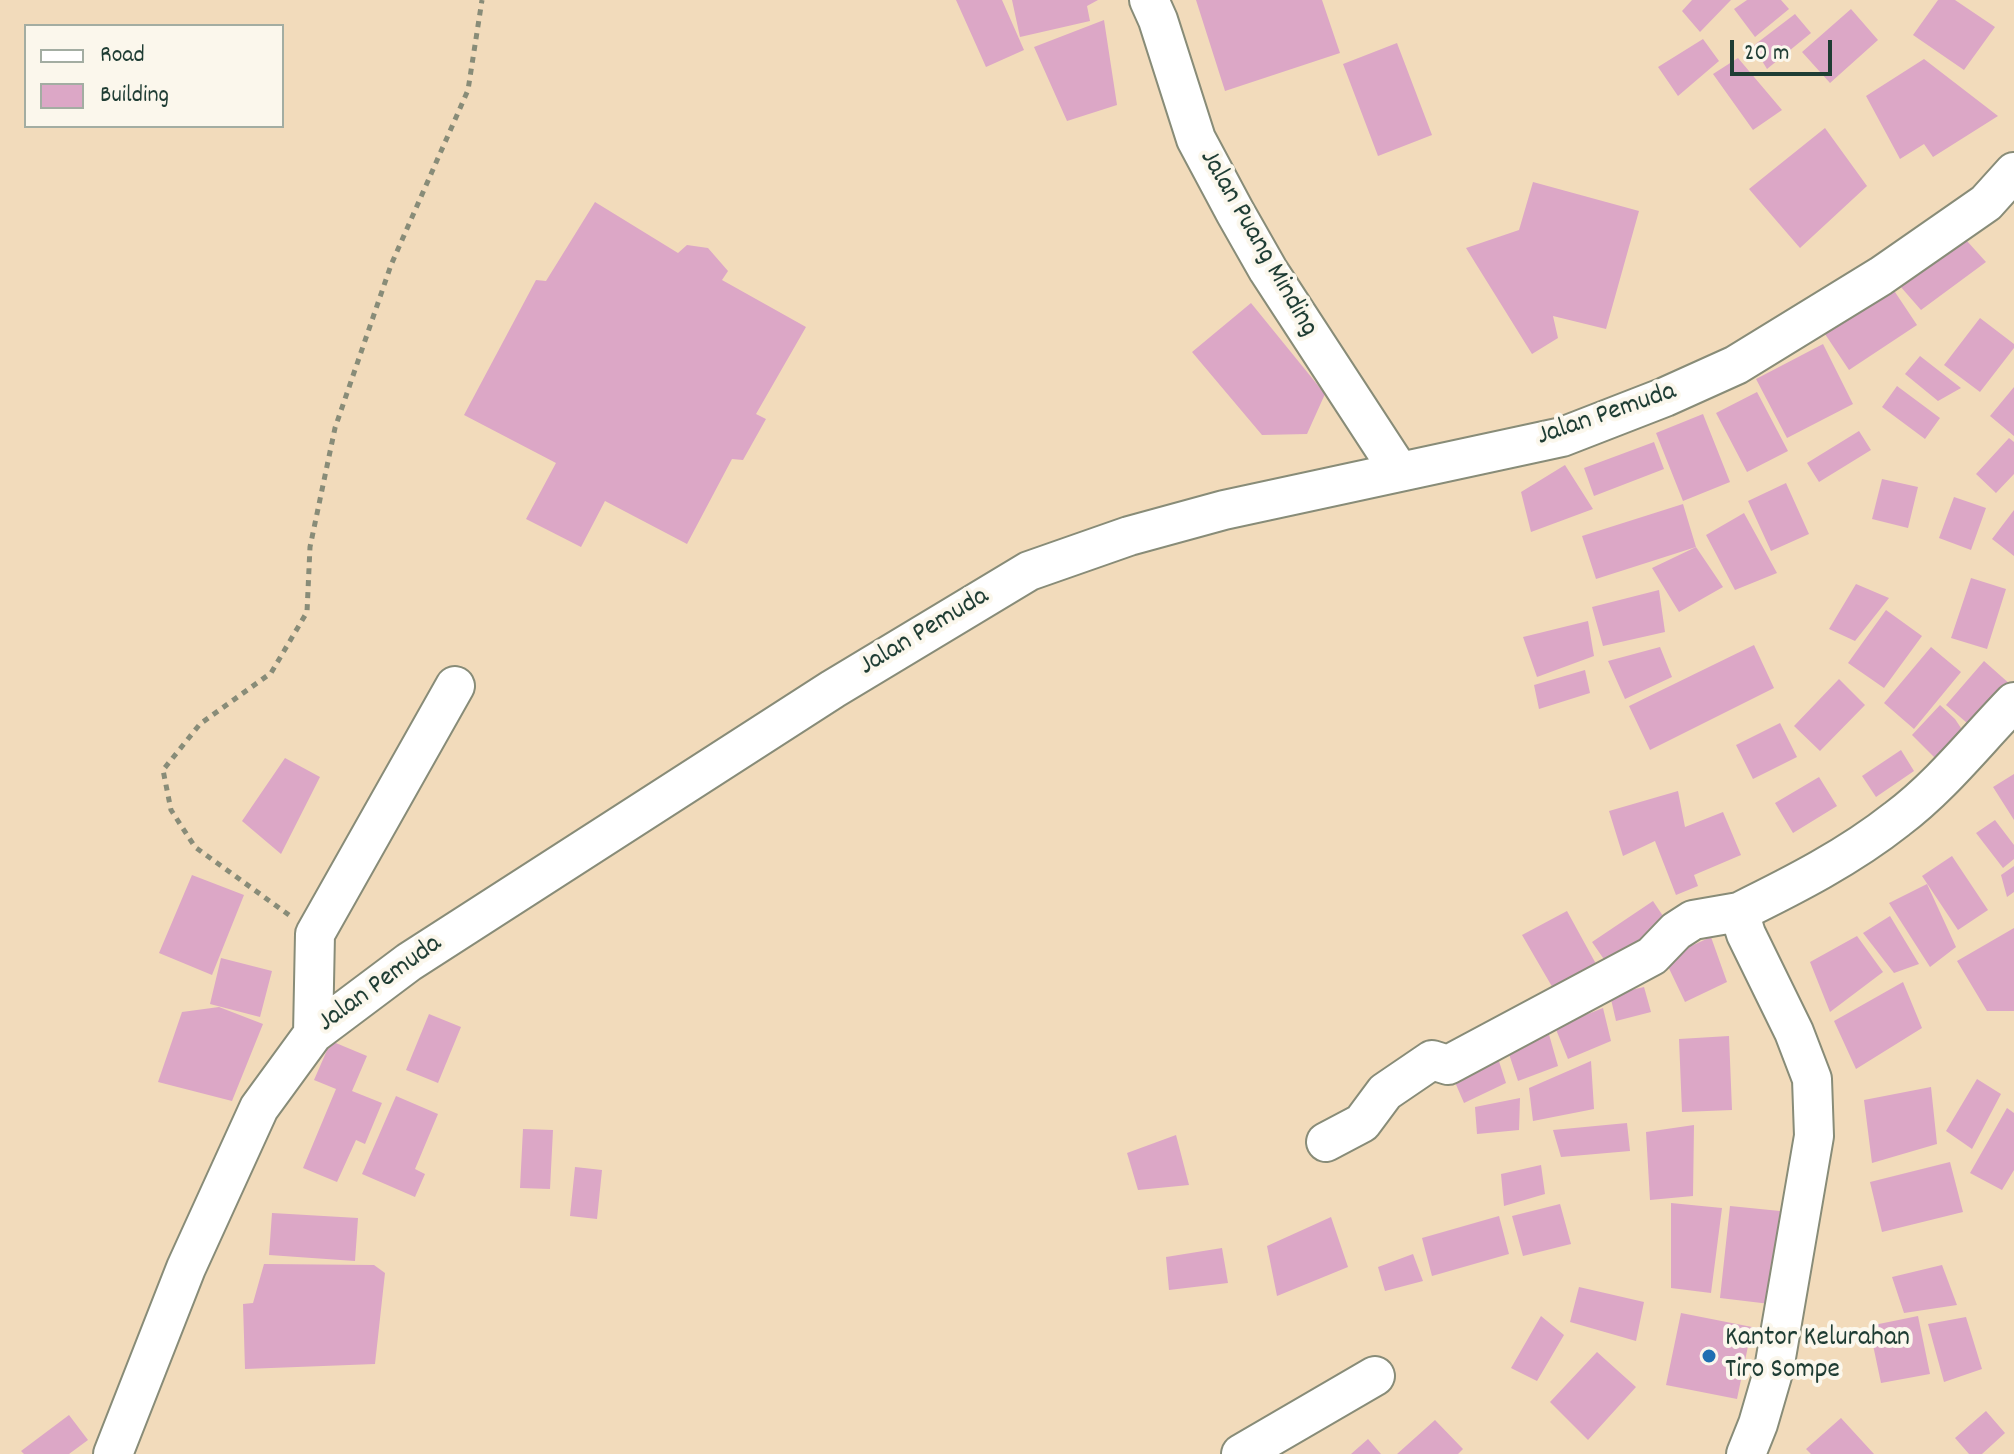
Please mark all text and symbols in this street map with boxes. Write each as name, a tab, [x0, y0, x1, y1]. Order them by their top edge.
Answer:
legend	[24, 24, 284, 128]
scale bar	[1734, 24, 1836, 74]
text: 20 m	[1744, 37, 1790, 71]
text: Road	[100, 39, 145, 73]
text: Building	[100, 79, 169, 113]
street label: Jalan Puang Minding	[1190, 145, 1324, 343]
street label: Jalan Pemuda	[1533, 377, 1681, 455]
street label: Jalan Pemuda	[854, 581, 996, 685]
street label: Jalan Pemuda	[312, 929, 450, 1041]
place label: Kantor Kelurahan Tiro Sompe	[1725, 1323, 1910, 1389]
marker: Kantor Kelurahan Tiro Sompe	[1700, 1347, 1718, 1365]

